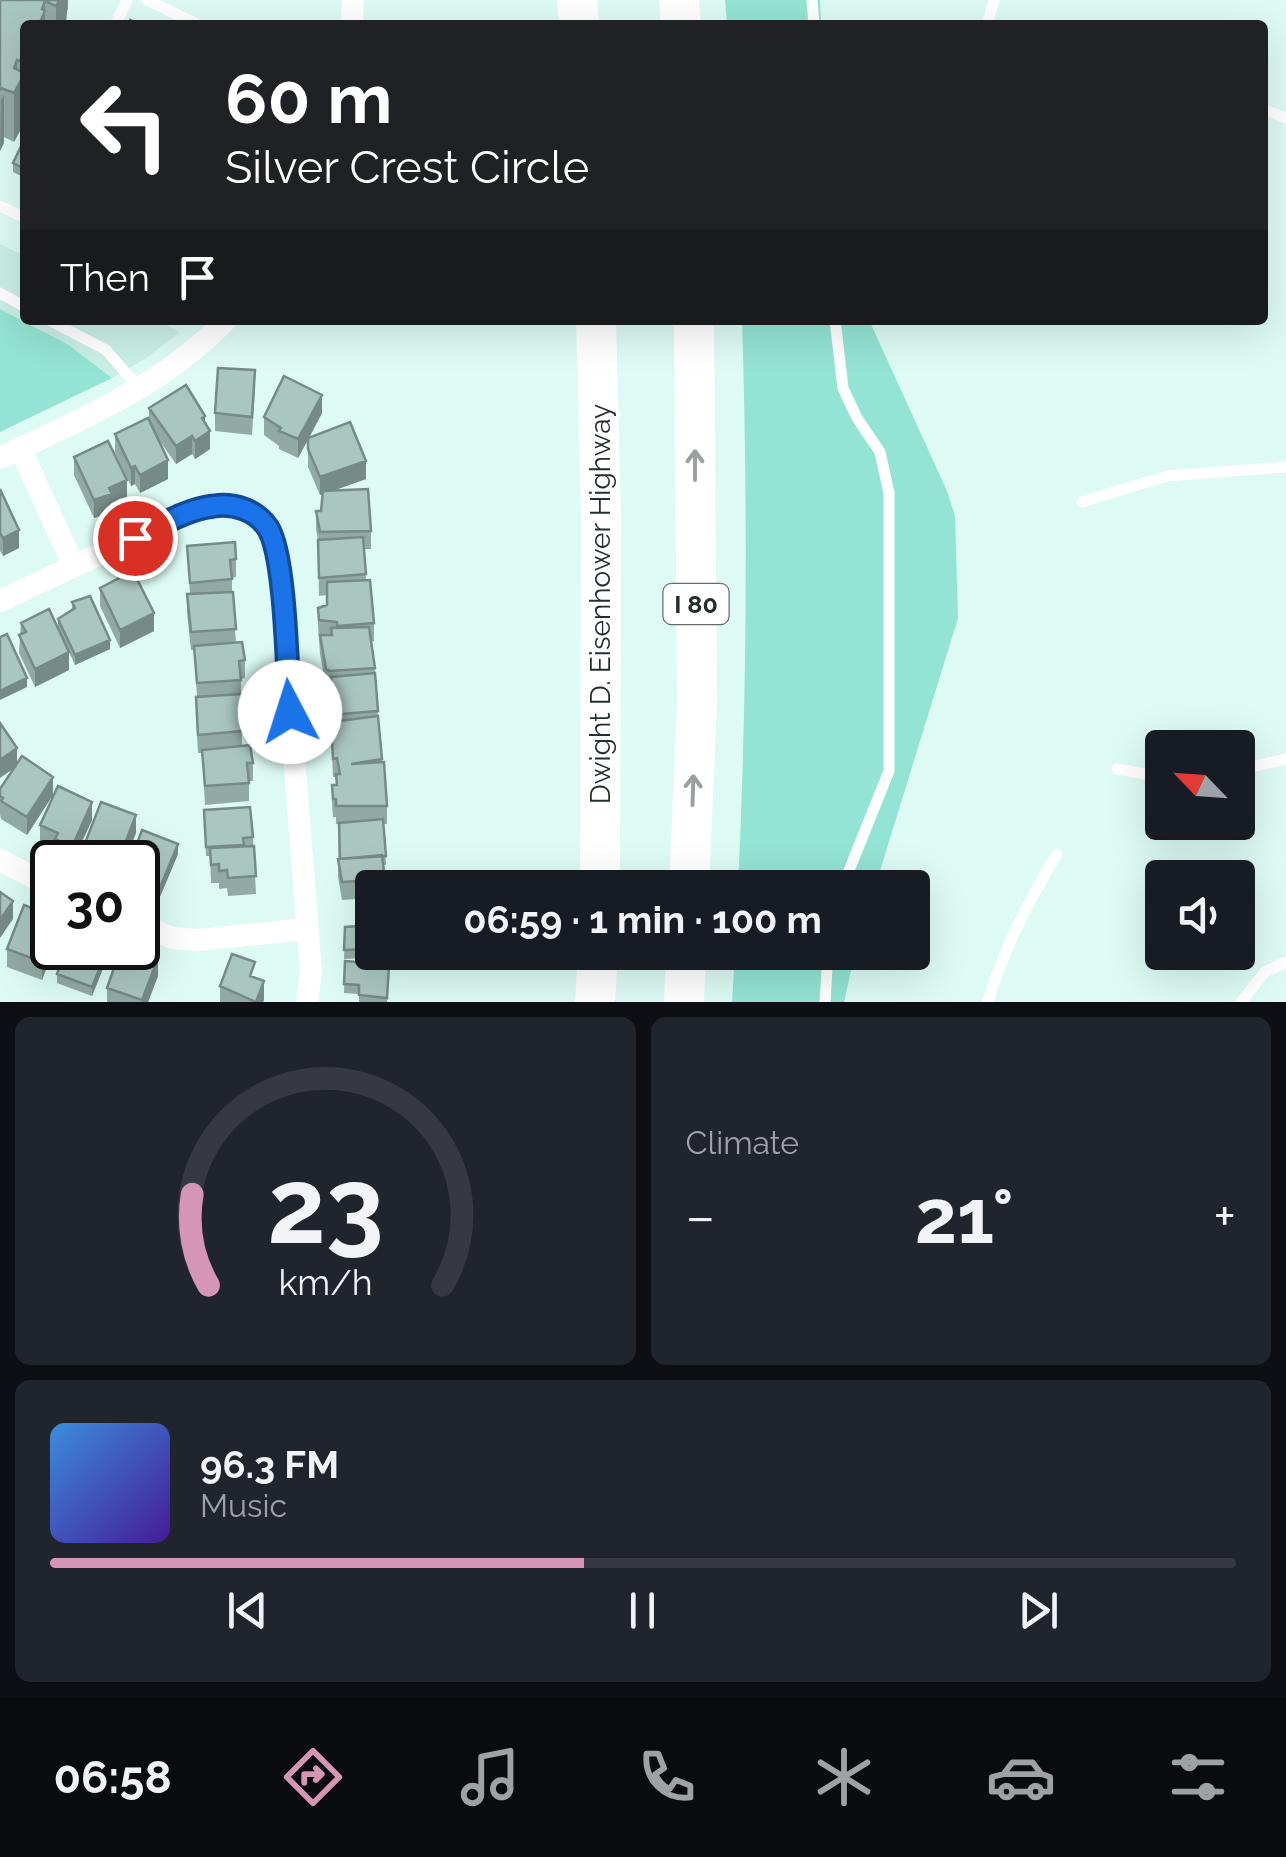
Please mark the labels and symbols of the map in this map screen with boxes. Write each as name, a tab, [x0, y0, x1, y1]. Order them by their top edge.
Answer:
street label: Dwight D. Eisenhower Highway	[584, 404, 617, 804]
one-way arrow	[686, 450, 704, 482]
pin	[93, 496, 178, 581]
road number: I 80	[664, 584, 728, 624]
position arrow	[238, 660, 342, 764]
north arrow	[1145, 730, 1255, 840]
one-way arrow	[684, 775, 703, 807]
speed limit sign: 30	[30, 840, 160, 970]

